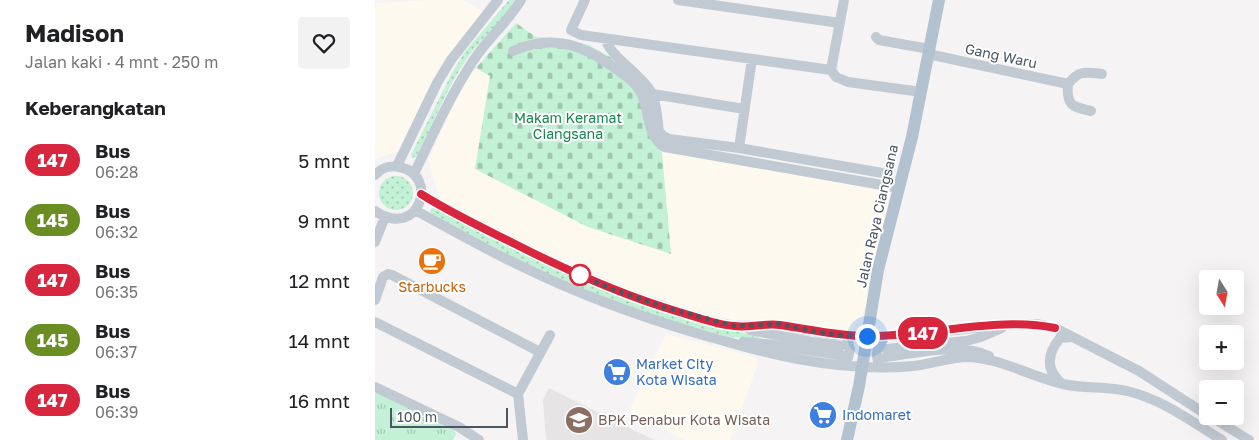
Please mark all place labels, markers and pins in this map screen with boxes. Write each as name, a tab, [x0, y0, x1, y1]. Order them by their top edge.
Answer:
cafe icon: Starbucks	[417, 246, 447, 276]
unlabelled marker	[569, 264, 591, 286]
place label: Starbucks	[398, 278, 466, 295]
place label: Market City Kota Wisata	[636, 355, 717, 388]
supermarket icon: Market City Kota Wisata	[602, 357, 632, 387]
supermarket icon: Indomaret	[808, 400, 838, 430]
school or university icon: BPK Penabur Kota Wisata	[564, 405, 594, 435]
place label: Indomaret	[842, 406, 911, 423]
place label: BPK Penabur Kota Wisata	[598, 411, 770, 428]

